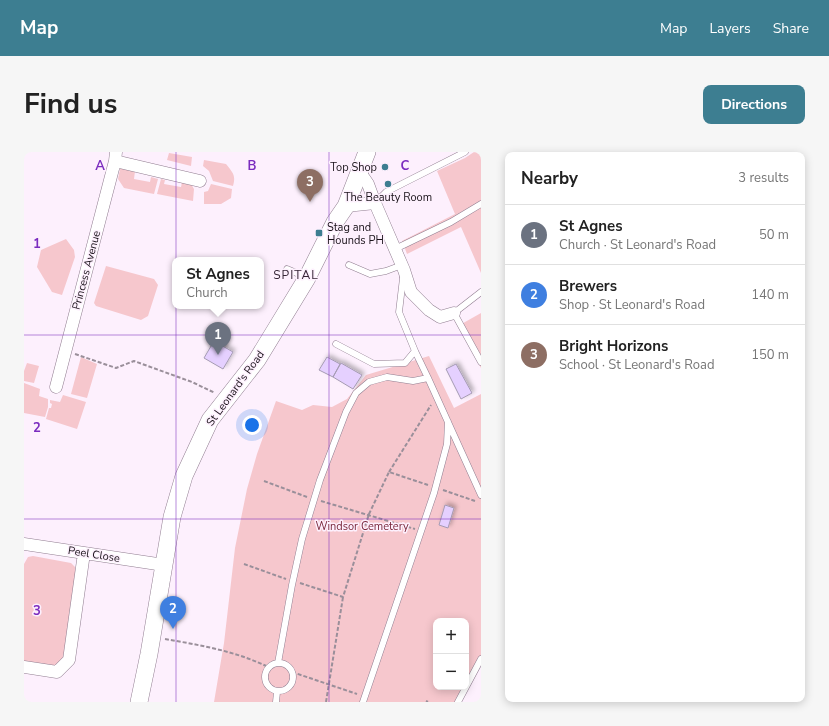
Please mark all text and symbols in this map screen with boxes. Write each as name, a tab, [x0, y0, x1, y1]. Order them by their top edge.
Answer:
text: Map	[20, 15, 58, 41]
text: Map	[660, 19, 687, 38]
text: Layers	[709, 19, 751, 38]
text: Share	[773, 19, 809, 38]
text: Find us	[24, 85, 118, 123]
button: Directions	[703, 85, 805, 124]
text: A	[95, 157, 105, 175]
text: B	[248, 157, 257, 175]
text: C	[401, 157, 410, 175]
place label: Top Shop	[330, 160, 377, 175]
marker: Top Shop	[380, 162, 390, 172]
text: Nearby	[521, 167, 578, 190]
pin: 3	[297, 169, 323, 202]
text: 3 results	[738, 169, 789, 187]
marker: The Beauty Room	[383, 179, 393, 189]
place label: The Beauty Room	[344, 190, 432, 205]
text: St Agnes	[559, 216, 623, 236]
place label: Stag and Hounds PH	[327, 220, 384, 248]
text: 1	[530, 226, 538, 244]
text: 50 m	[759, 226, 789, 244]
marker: Stag and Hounds PH	[314, 228, 324, 238]
street label: Princess Avenue	[69, 229, 104, 311]
text: 1	[33, 235, 41, 253]
text: Church · St Leonard's Road	[559, 236, 716, 254]
popup	[172, 257, 264, 309]
text: St Agnes	[186, 264, 250, 284]
district label: SPITAL	[273, 267, 319, 283]
text: Brewers	[559, 276, 617, 296]
text: Church	[186, 284, 228, 302]
text: 2	[530, 286, 538, 304]
text: 140 m	[751, 286, 789, 304]
text: Shop · St Leonard's Road	[559, 296, 705, 314]
pin: 1	[205, 322, 231, 355]
text: Bright Horizons	[559, 336, 668, 356]
text: 3	[530, 346, 538, 364]
text: 150 m	[751, 346, 789, 364]
street label: St Leonard's Road	[203, 348, 268, 429]
text: School · St Leonard's Road	[559, 356, 715, 374]
your location	[242, 415, 262, 435]
text: 2	[33, 419, 41, 437]
park label: Windsor Cemetery	[315, 519, 409, 534]
street label: Peel Close	[67, 543, 121, 566]
pin: 2	[160, 596, 186, 629]
text: 3	[33, 602, 41, 620]
map controls	[433, 618, 469, 690]
button: +	[433, 618, 469, 654]
button: −	[433, 654, 469, 690]

